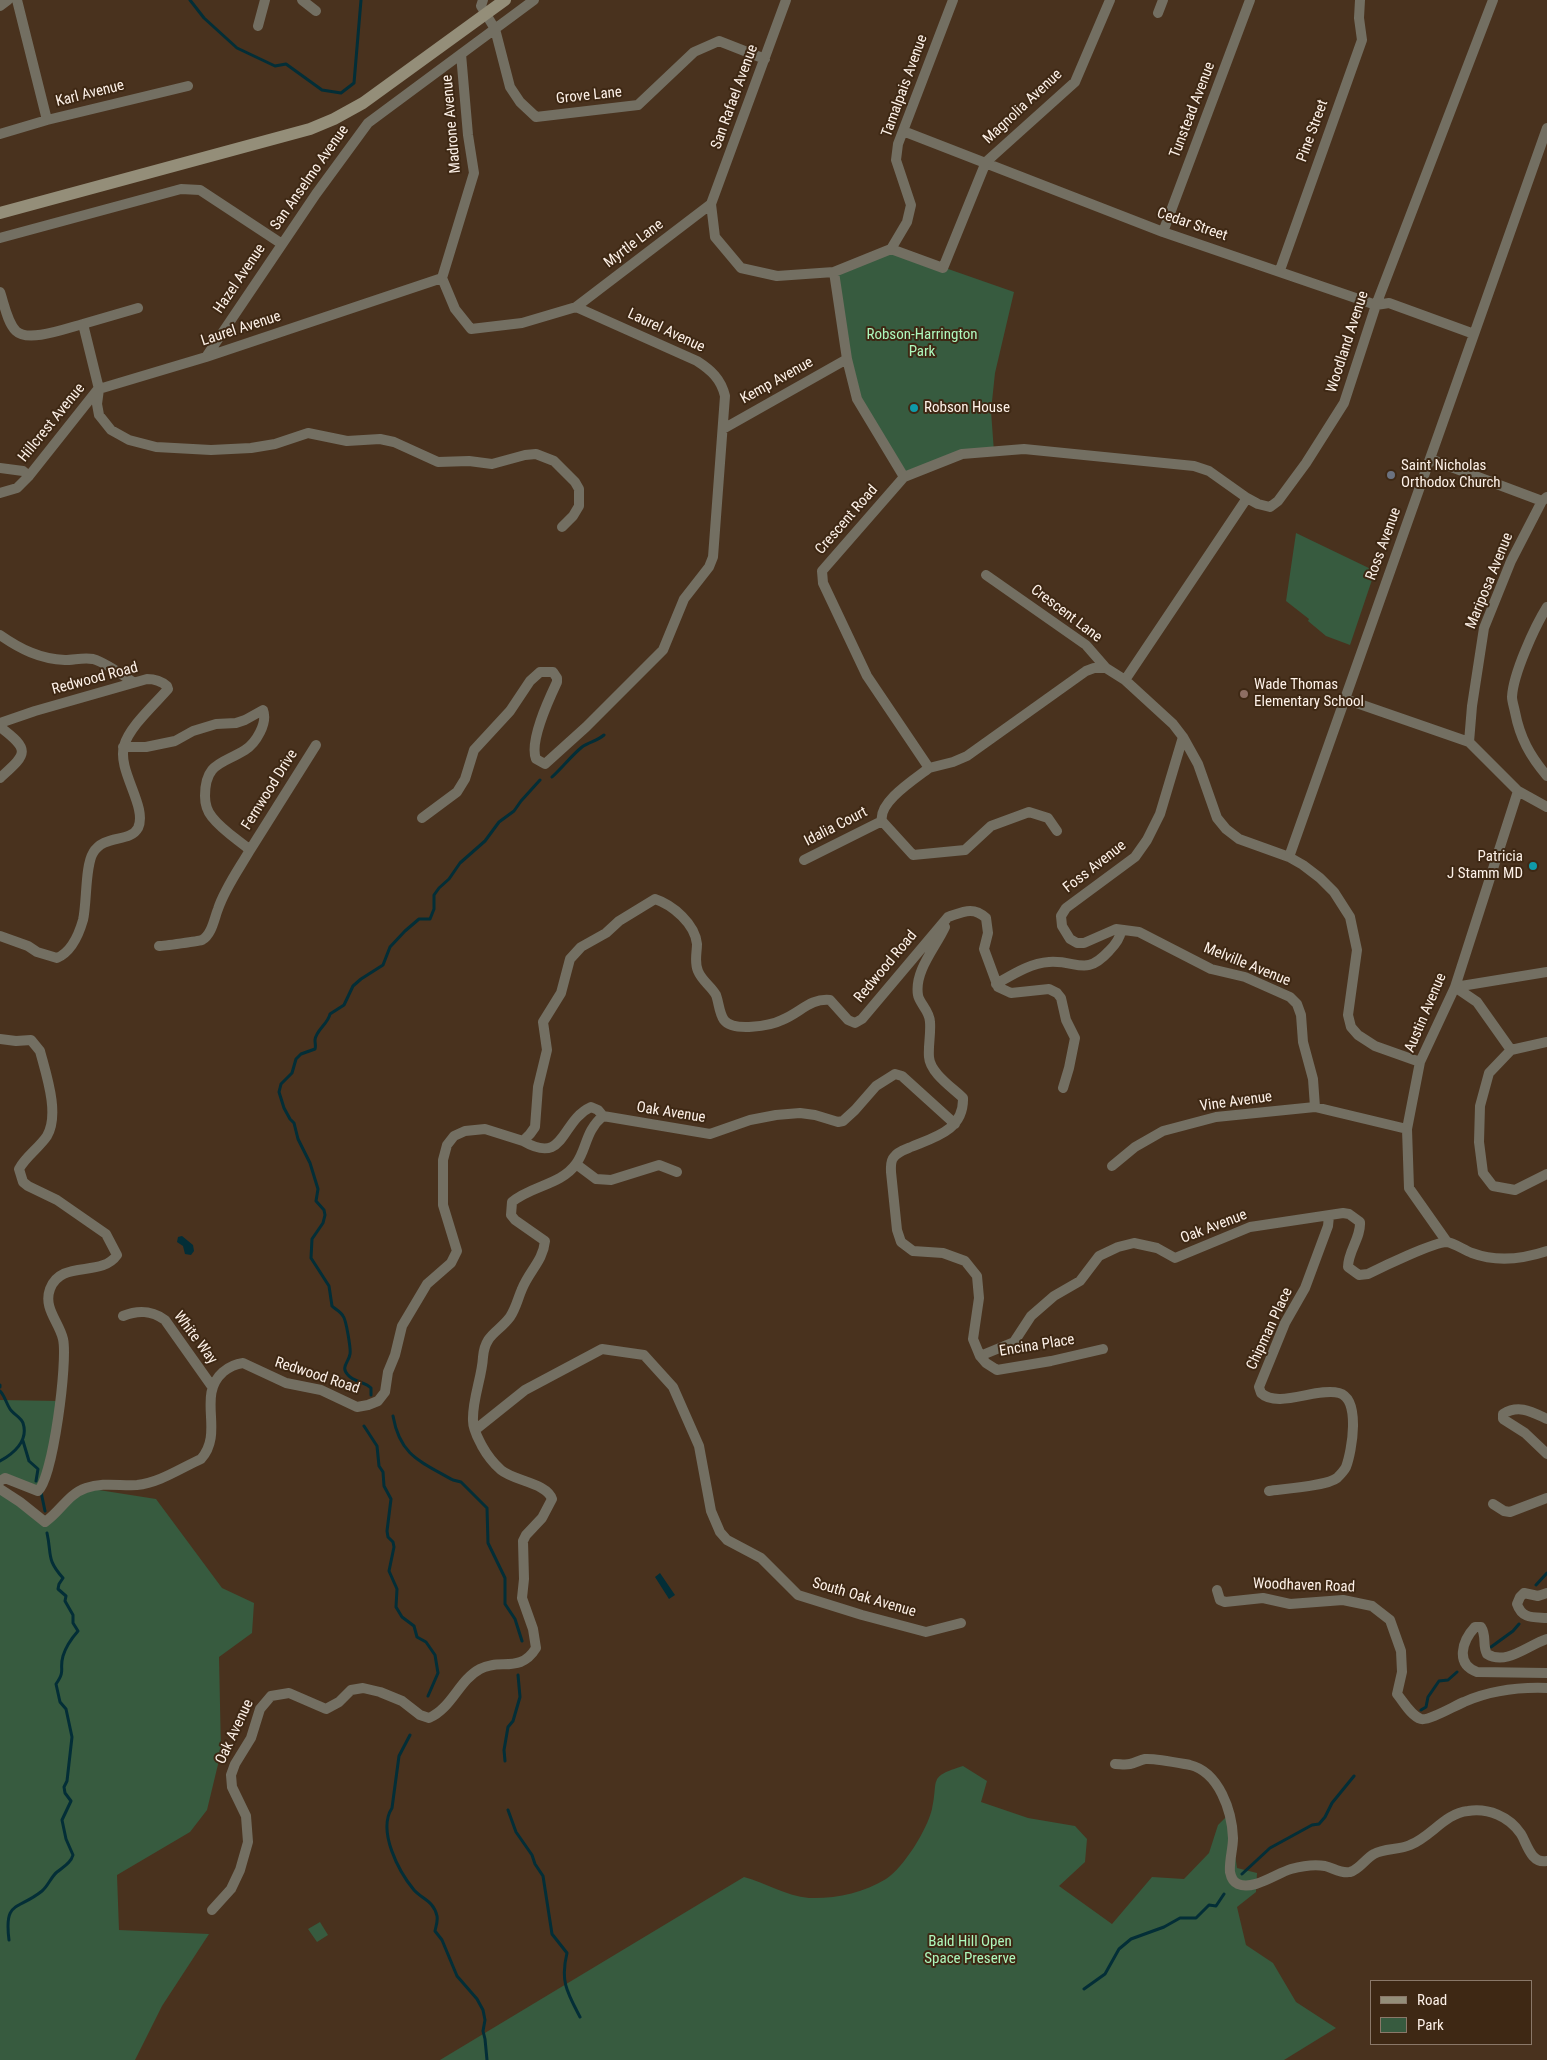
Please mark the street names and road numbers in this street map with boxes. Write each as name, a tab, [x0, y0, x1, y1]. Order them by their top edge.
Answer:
street label: Tamalpais Avenue	[878, 32, 932, 140]
street label: San Rafael Avenue	[708, 42, 762, 152]
street label: Tunstead Avenue	[1166, 60, 1220, 160]
street label: Magnolia Avenue	[980, 66, 1066, 148]
street label: Madrone Avenue	[439, 74, 465, 174]
street label: Karl Avenue	[54, 77, 126, 111]
street label: Grove Lane	[555, 84, 623, 108]
street label: Pine Street	[1293, 98, 1333, 164]
street label: San Anselmo Avenue	[267, 122, 353, 234]
street label: Cedar Street	[1154, 205, 1230, 245]
street label: Myrtle Lane	[601, 216, 667, 272]
street label: Hazel Avenue	[210, 241, 270, 317]
street label: Woodland Avenue	[1323, 289, 1373, 395]
street label: Laurel Avenue	[625, 305, 707, 357]
street label: Laurel Avenue	[199, 308, 283, 350]
street label: Kemp Avenue	[738, 354, 816, 408]
street label: Hillcrest Avenue	[15, 380, 89, 466]
street label: Crescent Road	[812, 482, 882, 558]
street label: Ross Avenue	[1363, 505, 1405, 583]
street label: Mariposa Avenue	[1463, 530, 1517, 632]
street label: Crescent Lane	[1027, 581, 1105, 647]
street label: Redwood Road	[50, 659, 140, 699]
street label: Fernwood Drive	[238, 746, 302, 834]
street label: Idalia Court	[801, 803, 871, 851]
street label: Foss Avenue	[1060, 837, 1130, 897]
street label: Redwood Road	[851, 927, 921, 1007]
street label: Melville Avenue	[1201, 939, 1293, 991]
street label: Austin Avenue	[1401, 971, 1451, 1055]
street label: Vine Avenue	[1199, 1088, 1273, 1116]
street label: Oak Avenue	[635, 1099, 707, 1127]
street label: Oak Avenue	[1178, 1206, 1250, 1248]
street label: Chipman Place	[1243, 1285, 1297, 1373]
street label: White Way	[169, 1308, 221, 1368]
street label: Encina Place	[998, 1331, 1076, 1361]
street label: Redwood Road	[272, 1354, 362, 1398]
street label: South Oak Avenue	[810, 1575, 918, 1621]
street label: Woodhaven Road	[1253, 1575, 1355, 1597]
street label: Oak Avenue	[212, 1697, 258, 1767]

